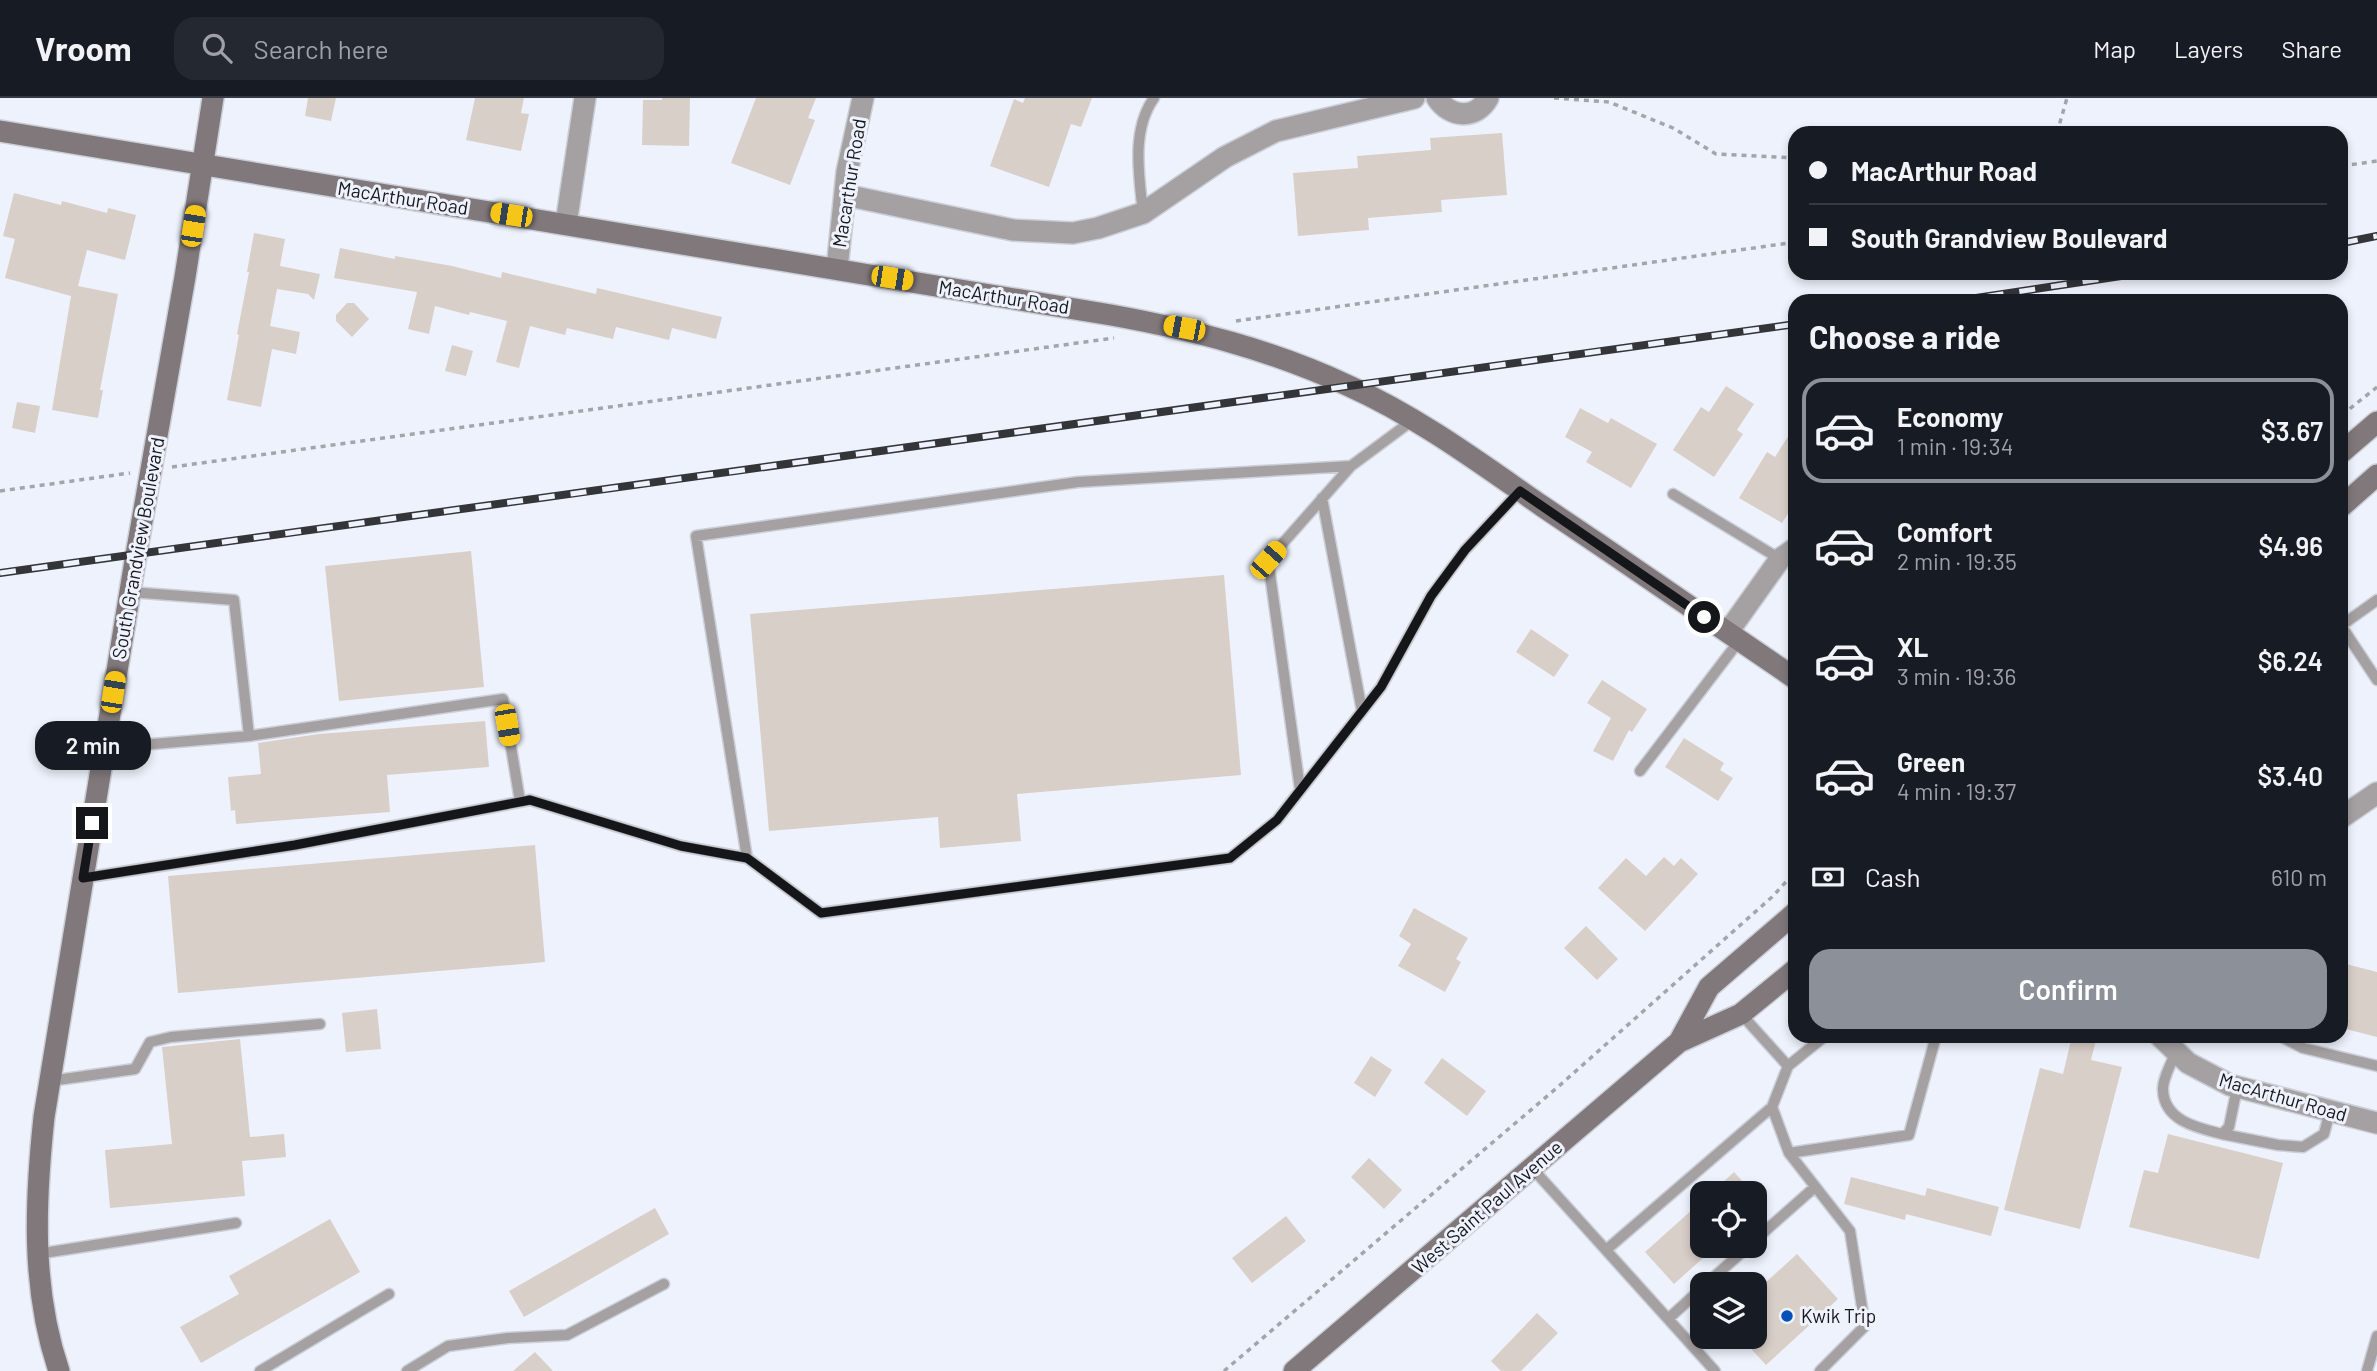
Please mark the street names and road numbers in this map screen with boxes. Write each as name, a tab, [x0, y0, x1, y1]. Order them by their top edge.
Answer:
street label: Macarthur Road	[827, 117, 870, 249]
street label: MacArthur Road	[336, 176, 470, 219]
street label: MacArthur Road	[937, 275, 1071, 318]
street label: South Grandview Boulevard	[107, 435, 168, 661]
street label: MacArthur Road	[2217, 1067, 2350, 1126]
street label: West Saint Paul Avenue	[1407, 1135, 1567, 1278]

